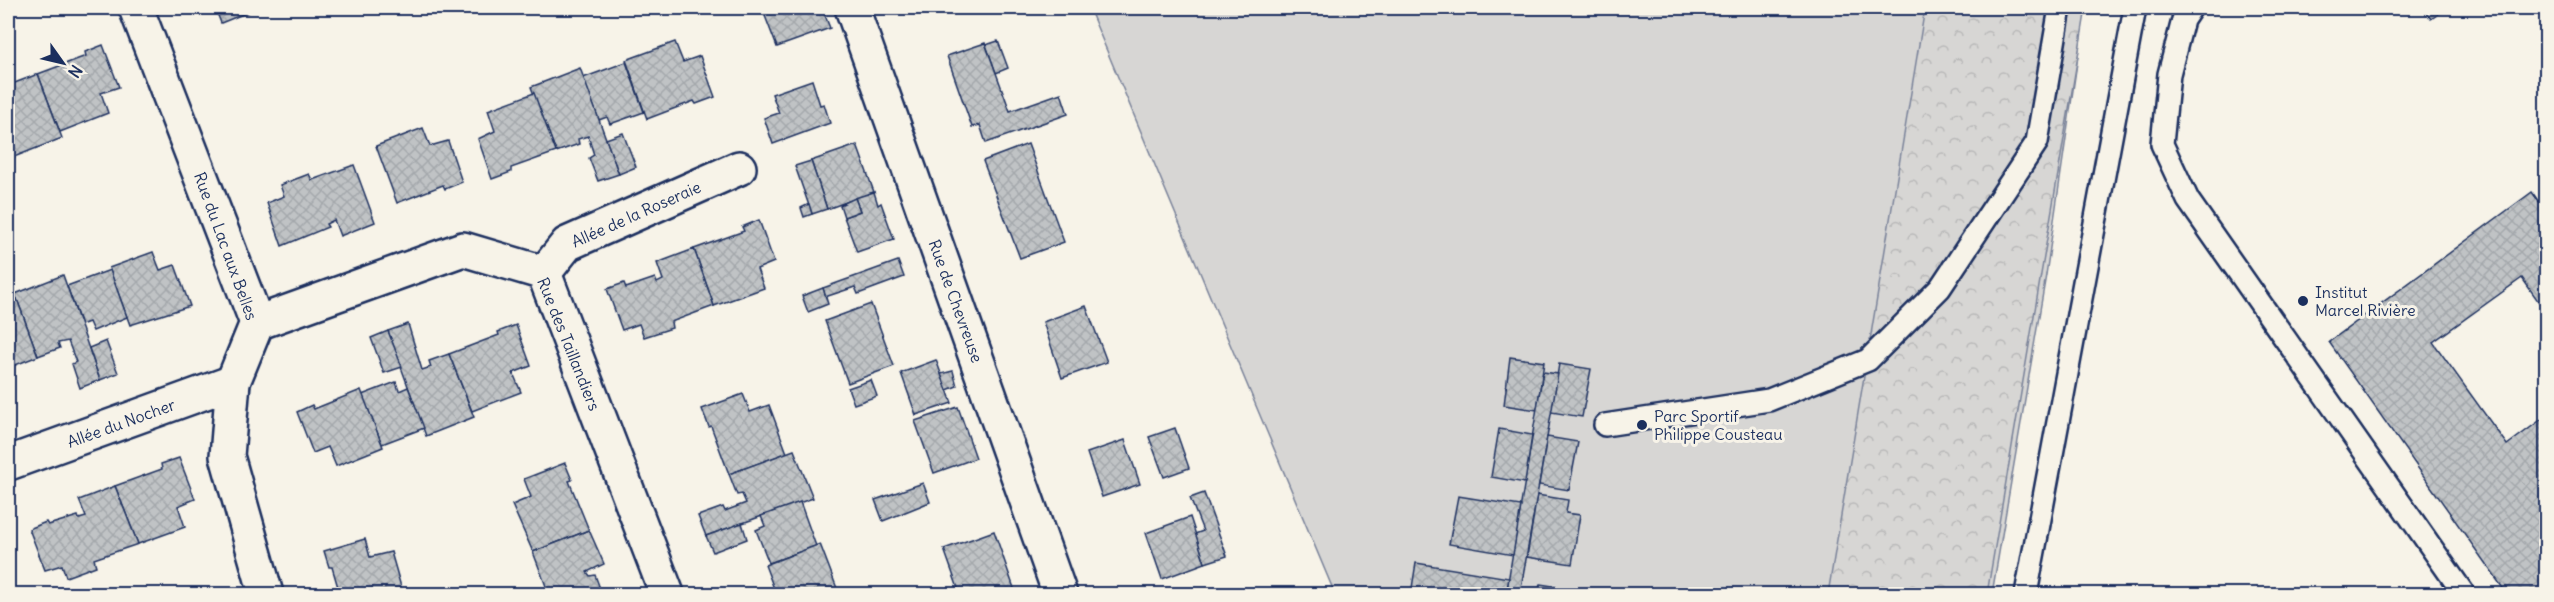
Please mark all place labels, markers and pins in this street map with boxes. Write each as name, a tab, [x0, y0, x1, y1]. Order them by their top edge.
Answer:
place label: Institut Marcel Rivière	[2315, 282, 2416, 320]
marker: Institut Marcel Rivière	[2296, 294, 2310, 308]
place label: Parc Sportif Philippe Cousteau	[1654, 406, 1783, 444]
marker: Parc Sportif Philippe Cousteau	[1635, 418, 1649, 432]

